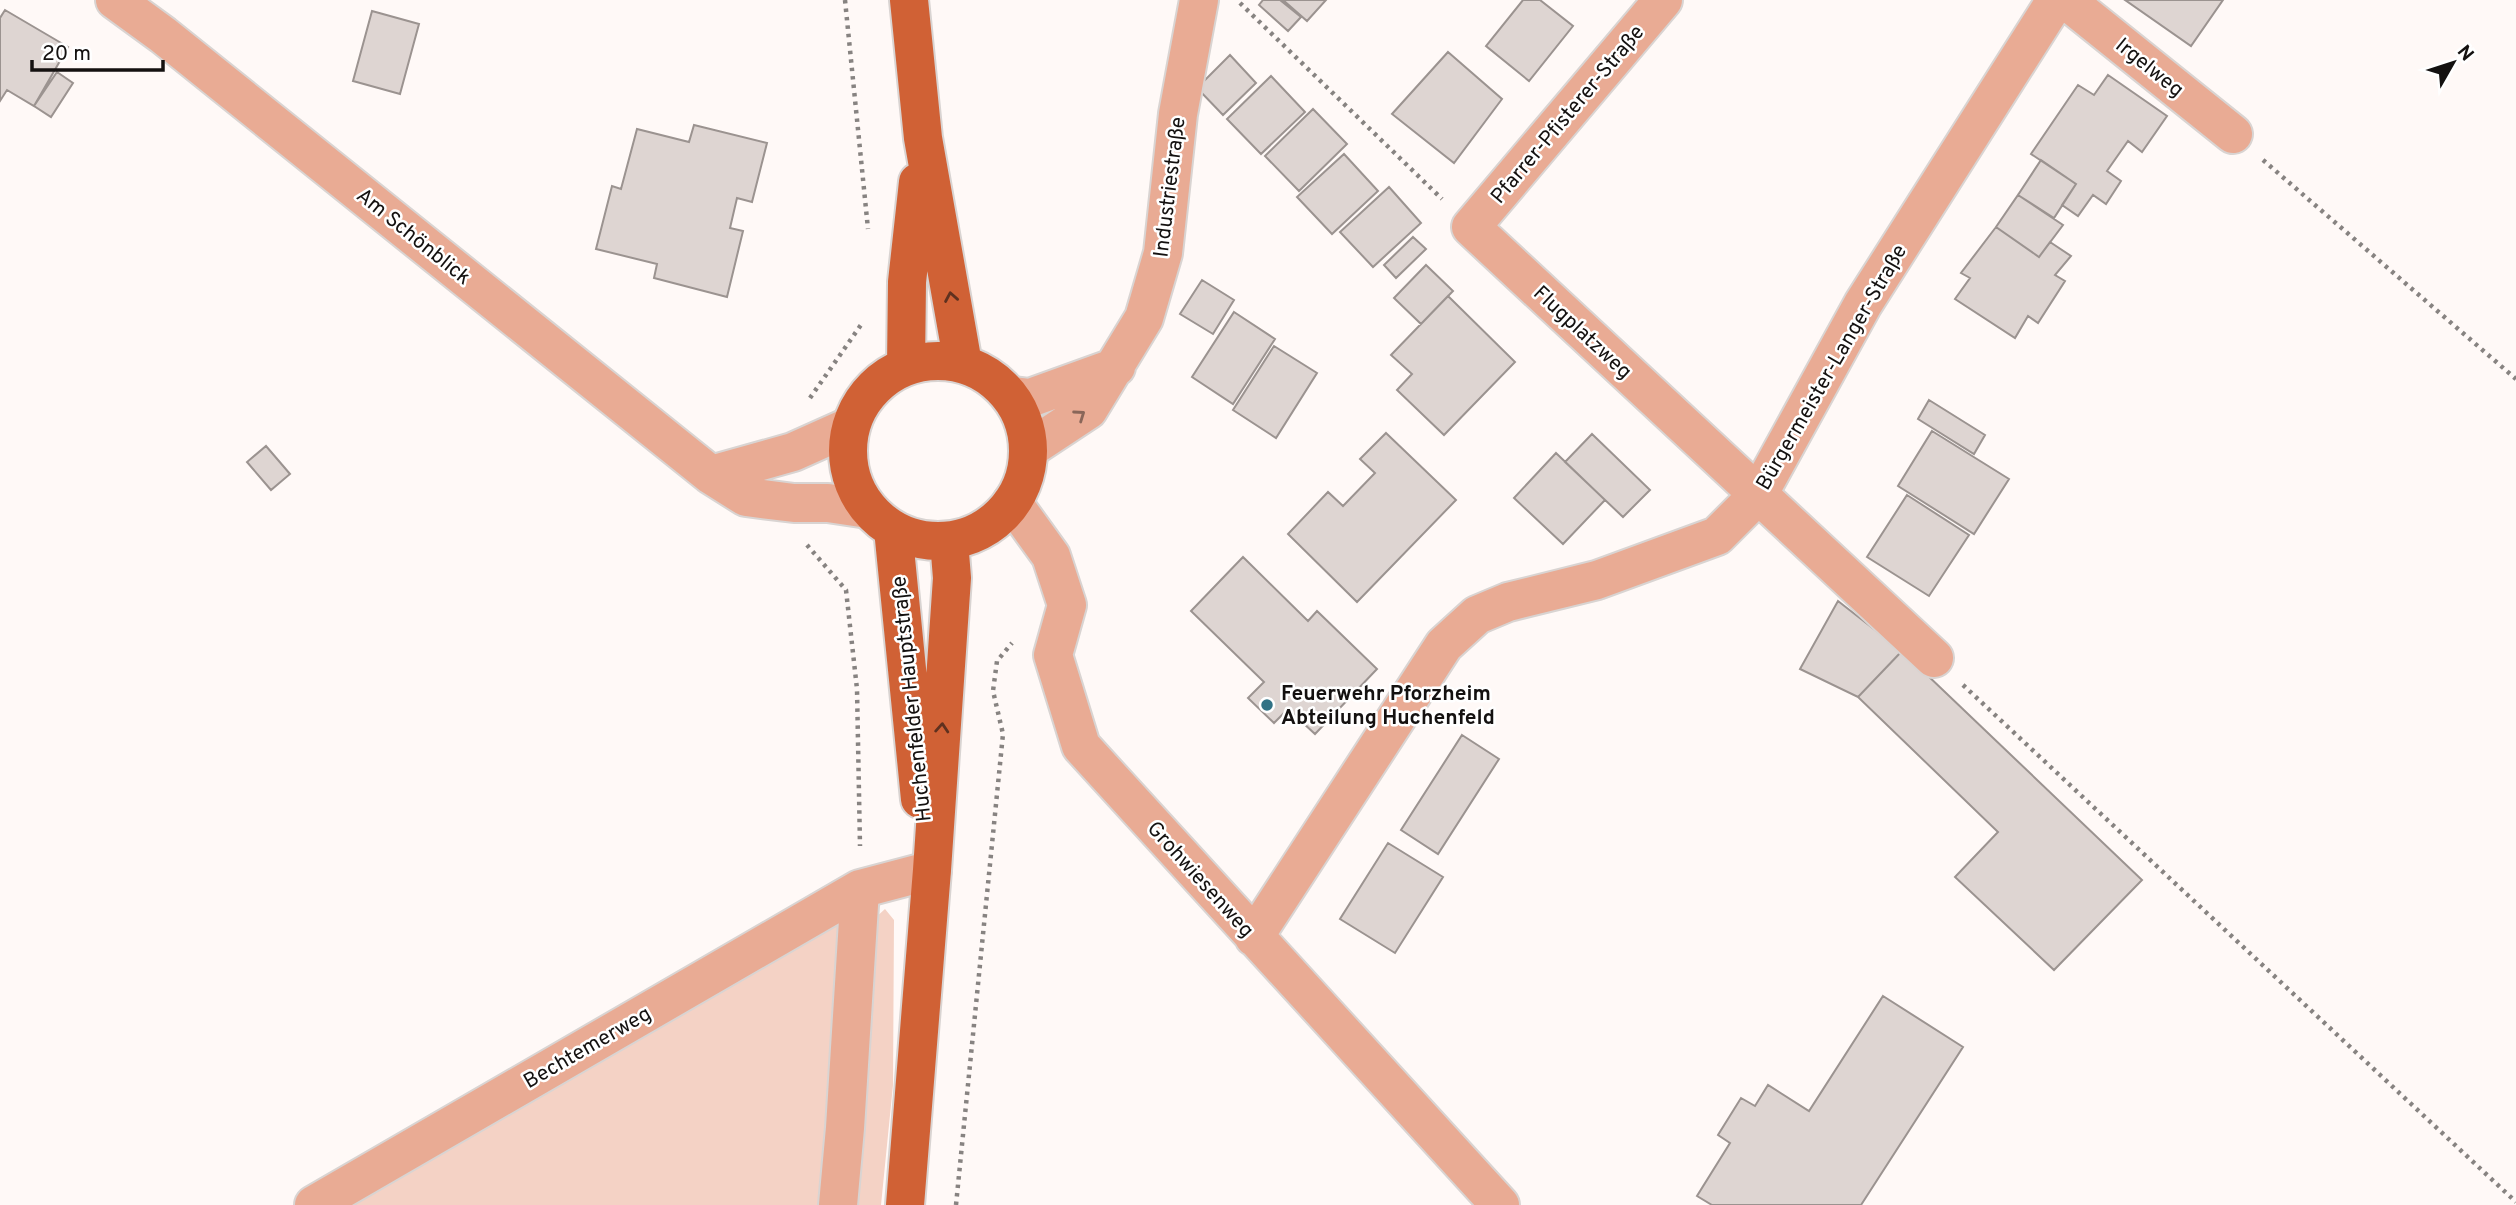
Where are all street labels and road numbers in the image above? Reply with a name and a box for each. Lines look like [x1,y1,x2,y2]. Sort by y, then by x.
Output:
street label: Pfarrer-Pfisterer-Straße [1485,20,1651,210]
street label: Irgelweg [2109,32,2189,104]
street label: Industriestraße [1148,115,1193,259]
street label: Am Schönblick [350,183,476,292]
street label: Bürgermeister-Langer-Straße [1751,240,1914,496]
street label: Flugplatzweg [1527,280,1637,386]
street label: Huchenfelder Hauptstraße [886,575,939,823]
street label: Grohwiesenweg [1140,816,1259,944]
street label: Bechtemerweg [519,1001,656,1096]

